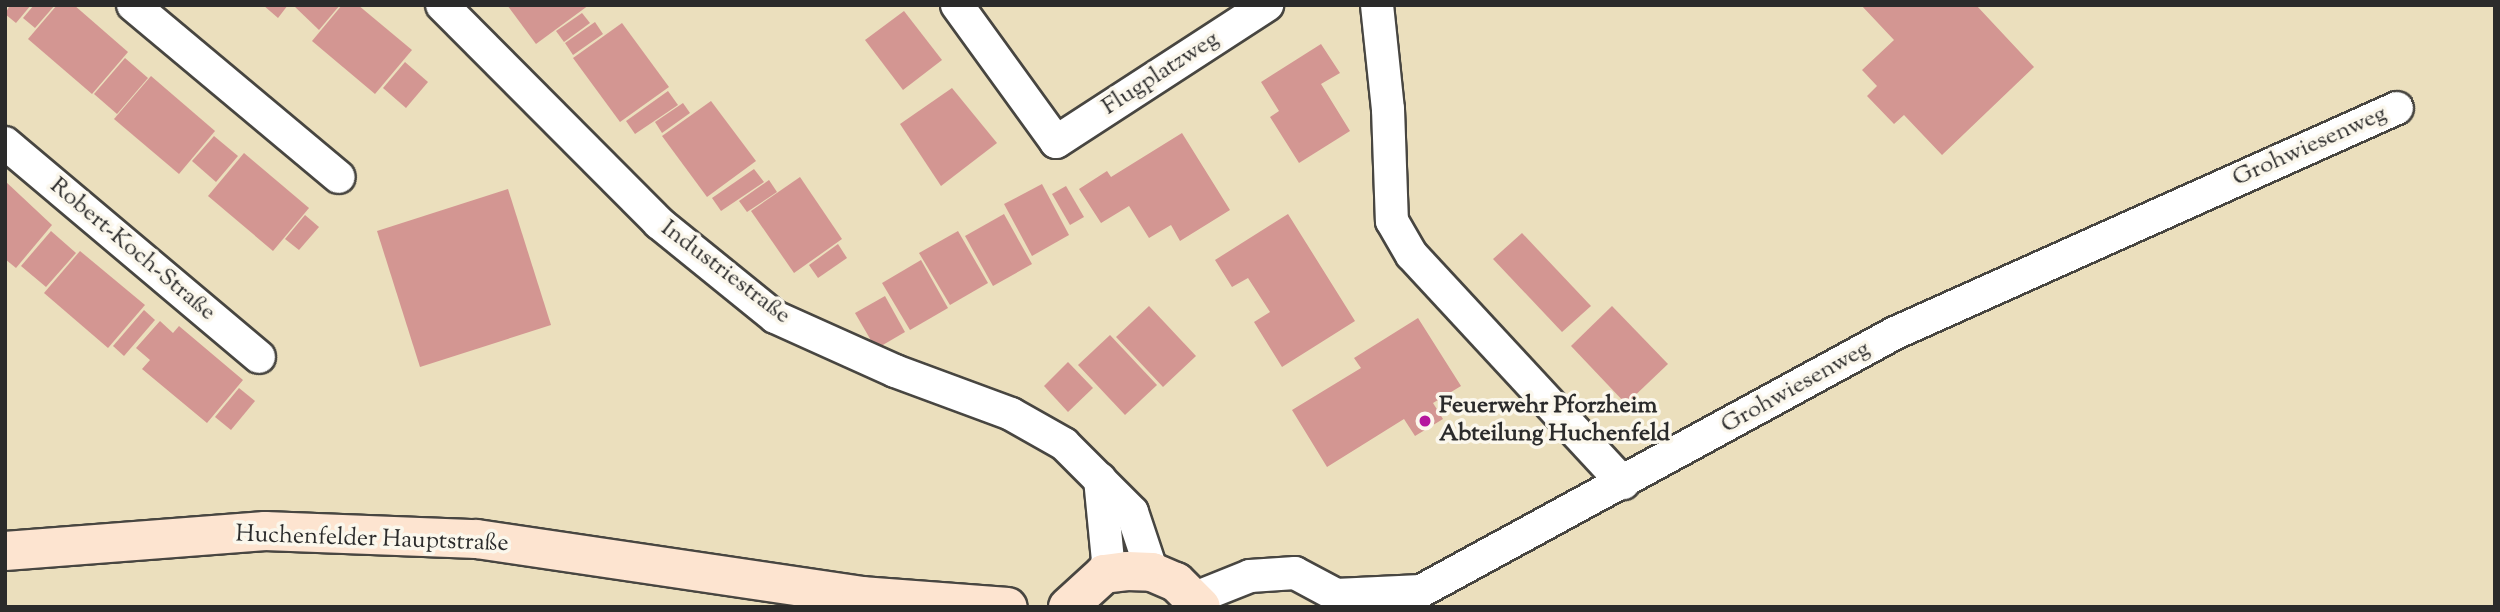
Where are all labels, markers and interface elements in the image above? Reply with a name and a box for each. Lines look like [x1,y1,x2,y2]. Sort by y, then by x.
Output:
street label: Flugplatzweg [1097,26,1225,122]
street label: Grohwiesenweg [2229,100,2391,194]
street label: Robert-Koch-Straße [43,172,221,328]
street label: Industriestraße [654,215,796,331]
street label: Grohwiesenweg [1717,335,1875,441]
place label: Feuerwehr Pforzheim Abteilung Huchenfeld [1439,393,1670,449]
marker: Feuerwehr Pforzheim Abteilung Huchenfeld [1417,413,1433,429]
street label: Huchenfelder Hauptstraße [235,521,509,559]

